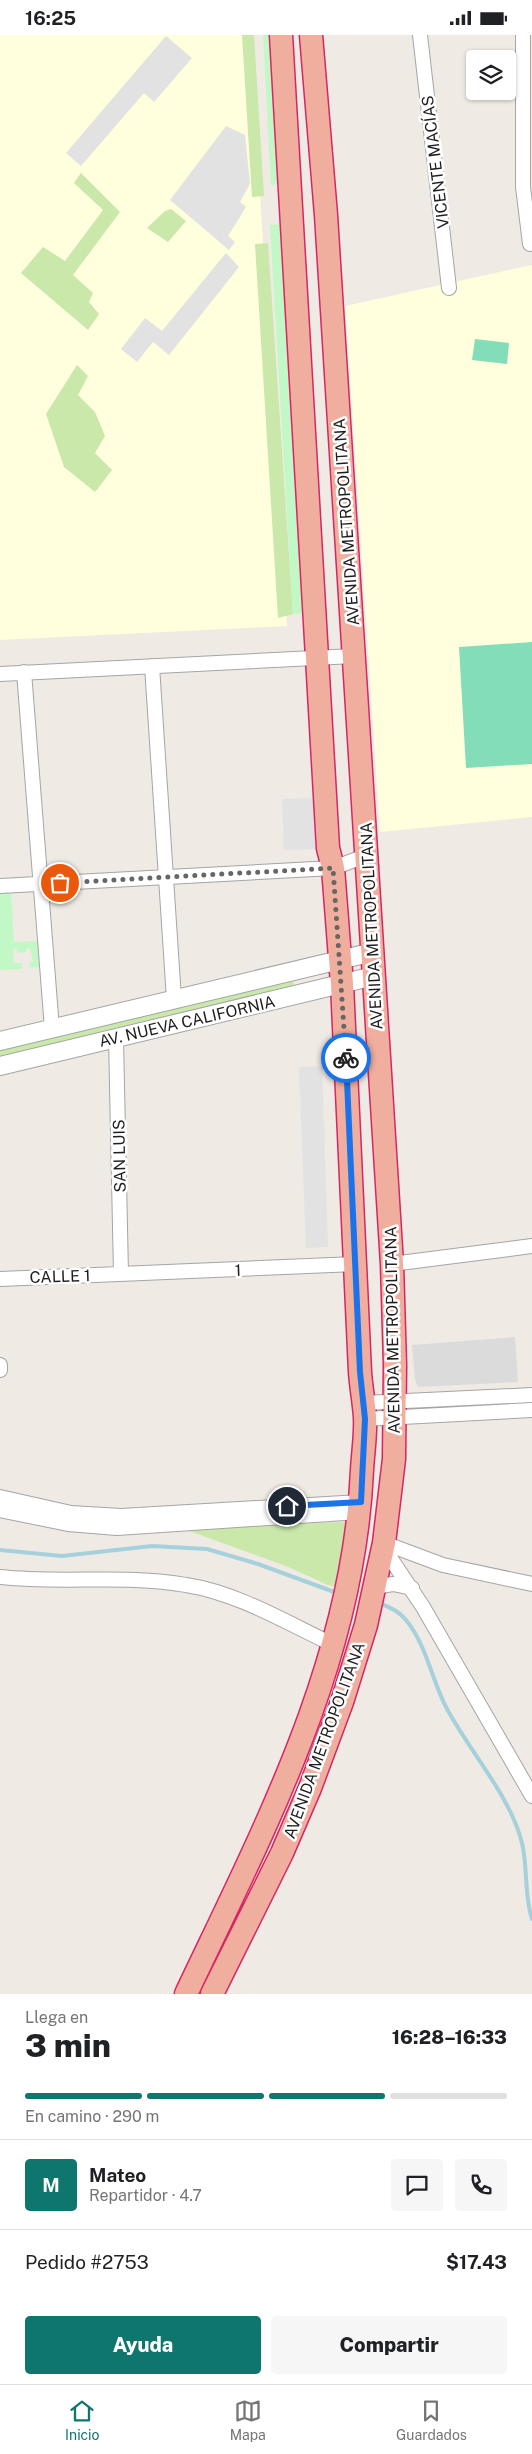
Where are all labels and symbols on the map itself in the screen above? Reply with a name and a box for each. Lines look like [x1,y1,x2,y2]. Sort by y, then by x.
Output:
street label: VICENTE MACÍAS [417,94,453,230]
street label: AVENIDA METROPOLITANA [330,418,363,626]
street label: AVENIDA METROPOLITANA [357,822,386,1030]
pin [39,862,81,904]
street label: AV. NUEVA CALIFORNIA [97,992,277,1051]
courier [321,1033,371,1083]
street label: SAN LUIS [109,1119,130,1193]
street label: AVENIDA METROPOLITANA [381,1226,404,1434]
street label: 1 [234,1261,242,1280]
street label: CALLE 1 [29,1266,91,1287]
pin [266,1485,308,1527]
street label: AVENIDA METROPOLITANA [280,1639,369,1841]

